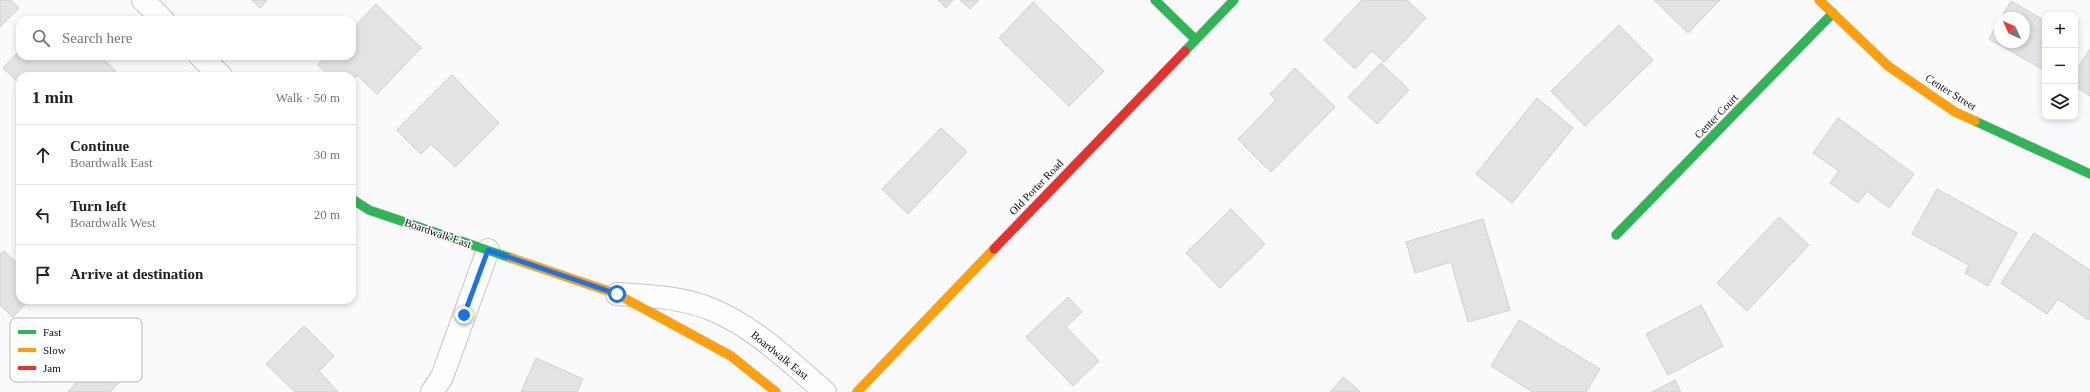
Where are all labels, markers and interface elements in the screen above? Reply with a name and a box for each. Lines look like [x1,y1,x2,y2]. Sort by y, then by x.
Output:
north arrow [1994,12,2030,48]
map controls [2042,12,2078,120]
button: + [2042,12,2078,48]
search box [16,16,356,60]
icon: search [30,27,52,49]
text: Search here [62,30,132,46]
button: − [2042,48,2078,84]
street label: Center Street [1923,72,1979,112]
button: layers [2042,84,2078,120]
text: 1 min [32,88,73,107]
text: Walk · 50 m [276,90,340,105]
street label: Center Court [1692,91,1740,141]
text: Continue [70,138,129,154]
icon: ahead [32,144,54,166]
text: 30 m [314,147,340,162]
text: Boardwalk East [70,155,153,170]
street label: Old Porter Road [1007,157,1066,217]
text: Turn left [70,198,127,214]
icon: left [32,204,54,226]
text: 20 m [314,207,340,222]
text: Boardwalk West [70,215,156,230]
street label: Boardwalk East [403,216,473,250]
icon: arrive [32,264,54,286]
text: Arrive at destination [70,266,203,282]
route start [608,285,626,303]
route end [455,306,473,324]
legend [10,318,142,382]
text: Fast [43,326,61,338]
street label: Boardwalk East [749,328,811,382]
text: Slow [43,344,66,356]
text: Jam [43,362,61,374]

